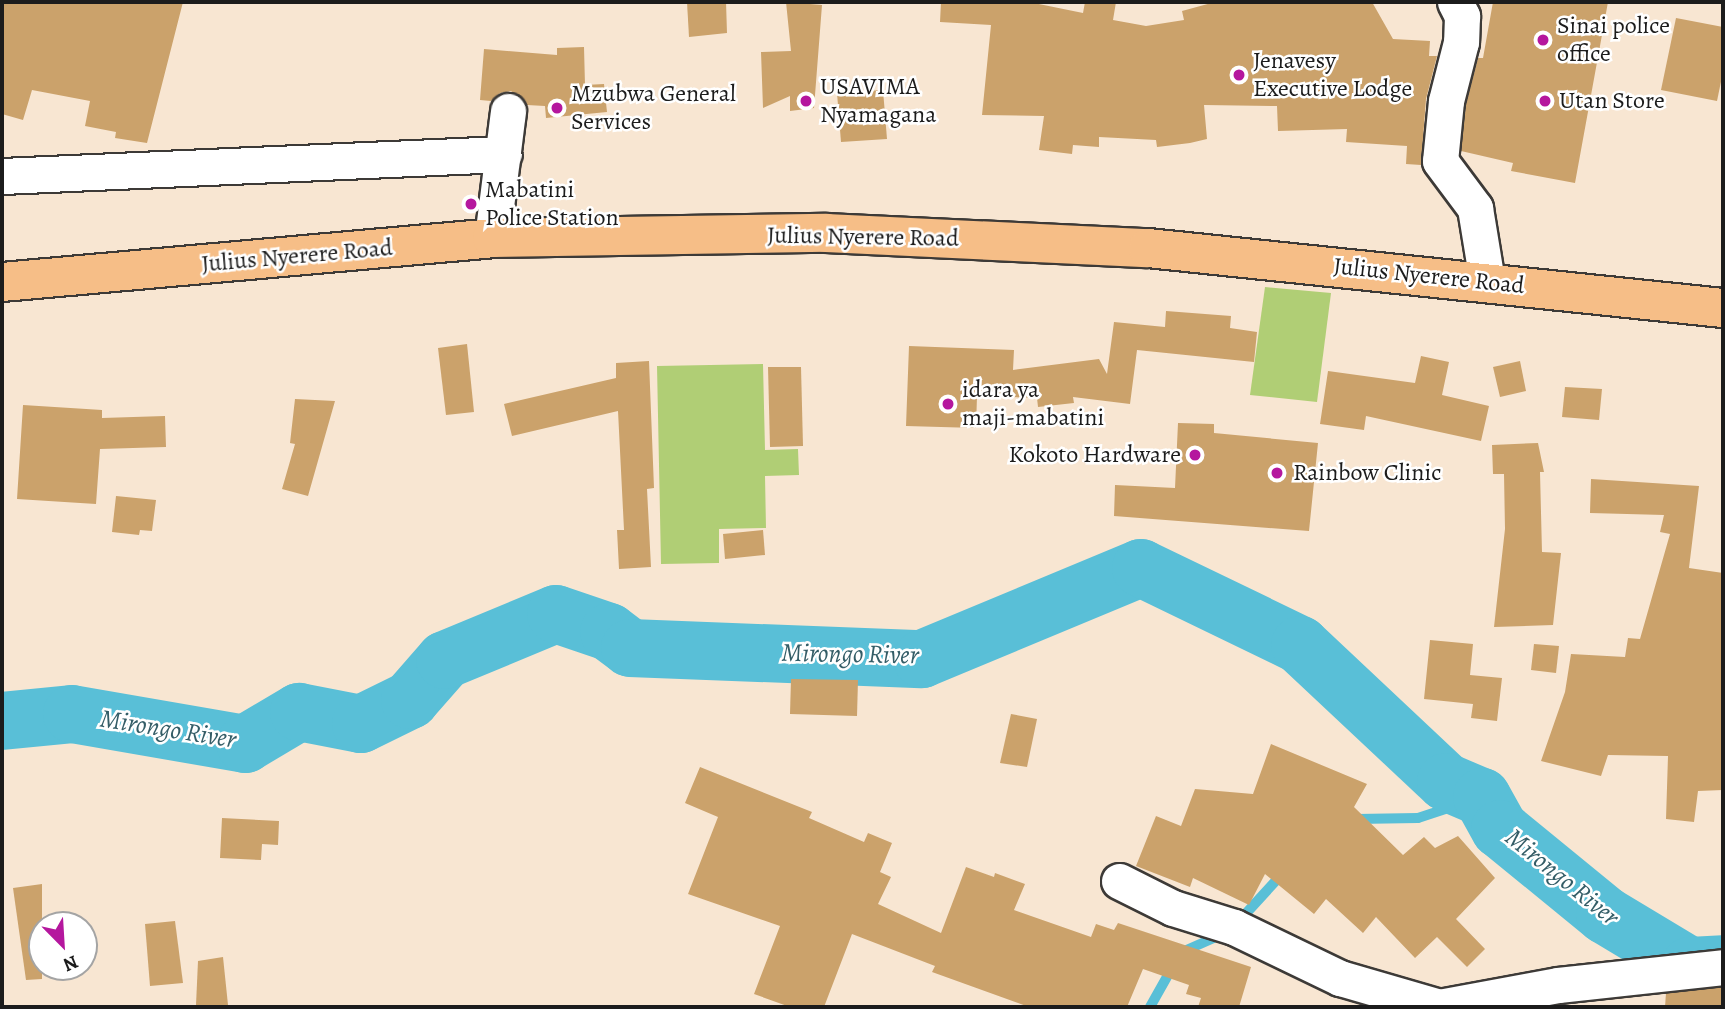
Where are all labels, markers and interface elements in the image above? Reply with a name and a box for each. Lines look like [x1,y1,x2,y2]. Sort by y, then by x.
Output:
place label: Sinai police office [1557,12,1670,68]
marker: Sinai police office [1535,32,1551,48]
place label: Jenavesy Executive Lodge [1253,47,1412,103]
marker: Jenavesy Executive Lodge [1231,67,1247,83]
place label: USAVIMA Nyamagana [820,73,936,129]
place label: Mzubwa General Services [571,80,736,136]
place label: Utan Store [1559,87,1665,115]
marker: USAVIMA Nyamagana [798,93,814,109]
marker: Utan Store [1537,93,1553,109]
marker: Mzubwa General Services [549,100,565,116]
place label: Mabatini Police Station [485,176,619,232]
marker: Mabatini Police Station [463,196,479,212]
street label: Julius Nyerere Road [767,221,959,253]
street label: Julius Nyerere Road [200,233,394,279]
street label: Julius Nyerere Road [1332,252,1526,300]
place label: idara ya maji-mabatini [962,376,1104,432]
marker: idara ya maji-mabatini [940,396,956,412]
place label: Kokoto Hardware [1009,441,1181,469]
marker: Kokoto Hardware [1187,447,1203,463]
place label: Rainbow Clinic [1293,459,1441,487]
marker: Rainbow Clinic [1267,463,1287,483]
water label: Mirongo River [781,637,919,671]
water label: Mirongo River [98,703,238,755]
water label: Mirongo River [1499,822,1625,932]
north arrow [28,911,98,981]
text: N [59,949,82,978]

